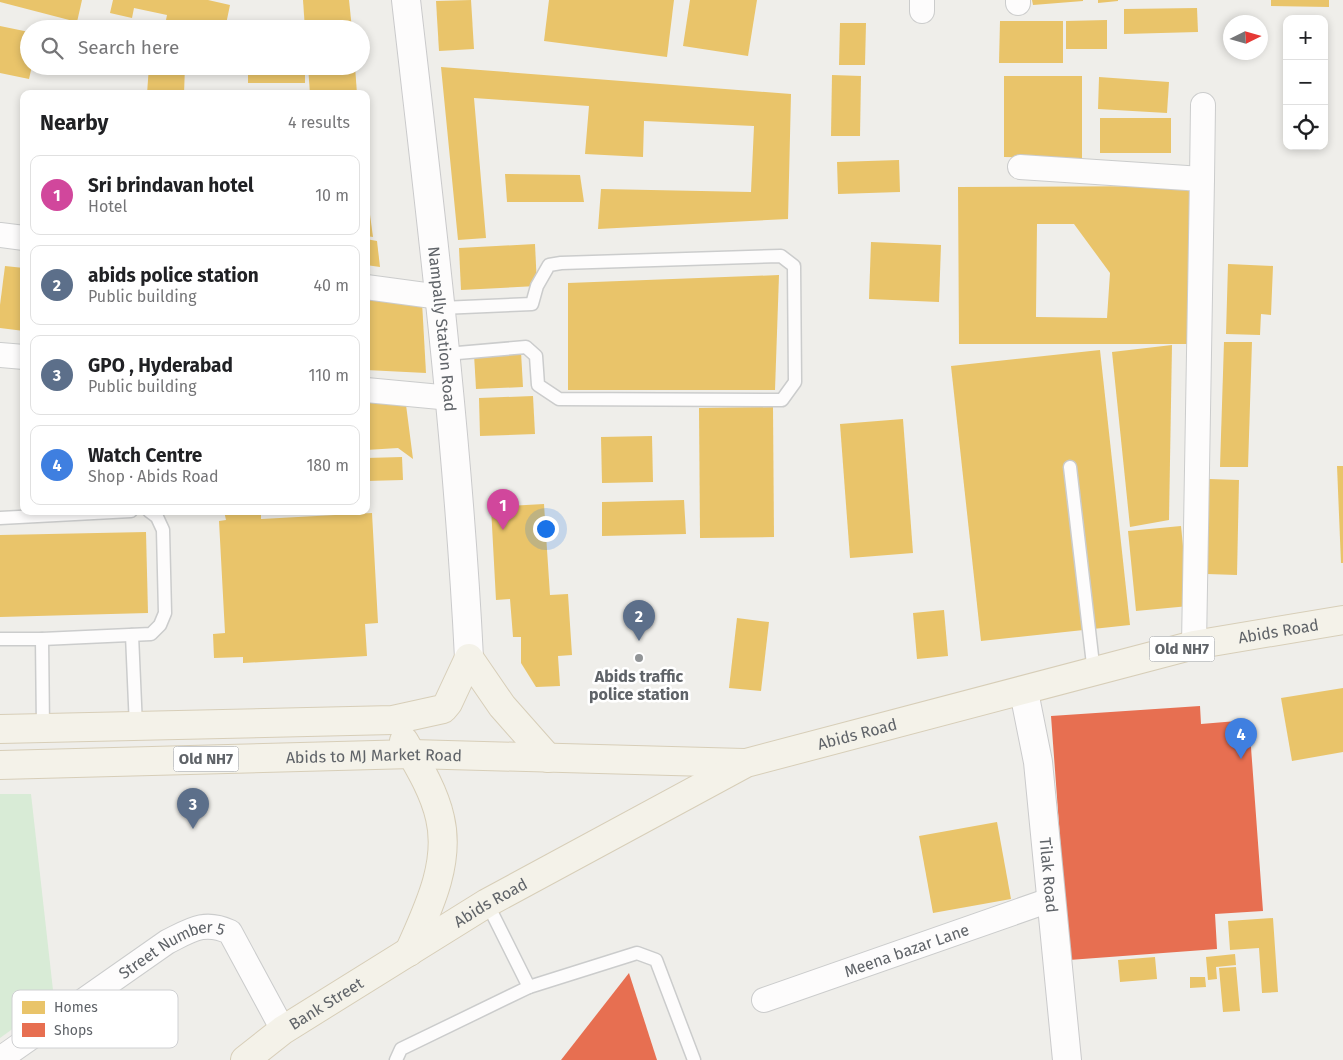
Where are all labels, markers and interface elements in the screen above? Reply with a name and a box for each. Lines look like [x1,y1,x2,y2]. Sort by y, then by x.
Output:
north arrow [1223,15,1268,60]
map controls [1283,15,1328,150]
button: + [1283,15,1328,60]
search box [20,20,370,75]
icon: search [38,34,66,62]
text: Search here [78,36,179,59]
button: − [1283,60,1328,105]
button: locate [1283,105,1328,150]
text: Nearby [40,110,108,136]
text: 4 results [288,113,350,132]
text: Sri brindavan hotel [88,174,254,197]
text: 1 [53,186,61,205]
text: 10 m [315,186,349,205]
text: Hotel [88,197,127,216]
street label: Nampally Station Road [425,245,460,412]
text: abids police station [88,264,259,287]
text: 2 [53,276,61,295]
text: 40 m [314,276,349,295]
text: Public building [88,287,196,306]
text: GPO , Hyderabad [88,354,233,377]
text: 3 [53,366,61,385]
text: 110 m [308,366,349,385]
text: Public building [88,377,196,396]
text: Watch Centre [88,444,202,467]
text: 4 [52,456,62,475]
text: 180 m [306,456,349,475]
text: Shop · Abids Road [88,467,219,486]
pin: 1 [487,489,519,530]
your location [533,516,559,542]
pin: 2 [623,600,655,641]
street label: Abids Road [1237,615,1320,647]
road number: Old NH7 [1150,636,1214,662]
marker: Abids traffic police station [633,652,645,664]
place label: Abids traffic police station [589,667,689,704]
street label: Abids Road [815,714,899,753]
pin: 4 [1225,718,1257,759]
street label: Abids to MJ Market Road [285,744,462,767]
road number: Old NH7 [174,746,238,772]
pin: 3 [177,788,209,829]
street label: Tilak Road [1036,837,1062,914]
street label: Abids Road [450,874,530,931]
street label: Street Number 5 [115,917,227,983]
street label: Meena bazar Lane [842,920,971,981]
street label: Bank Street [285,973,367,1033]
legend [12,990,178,1048]
text: Homes [54,999,98,1016]
text: Shops [54,1022,93,1039]

